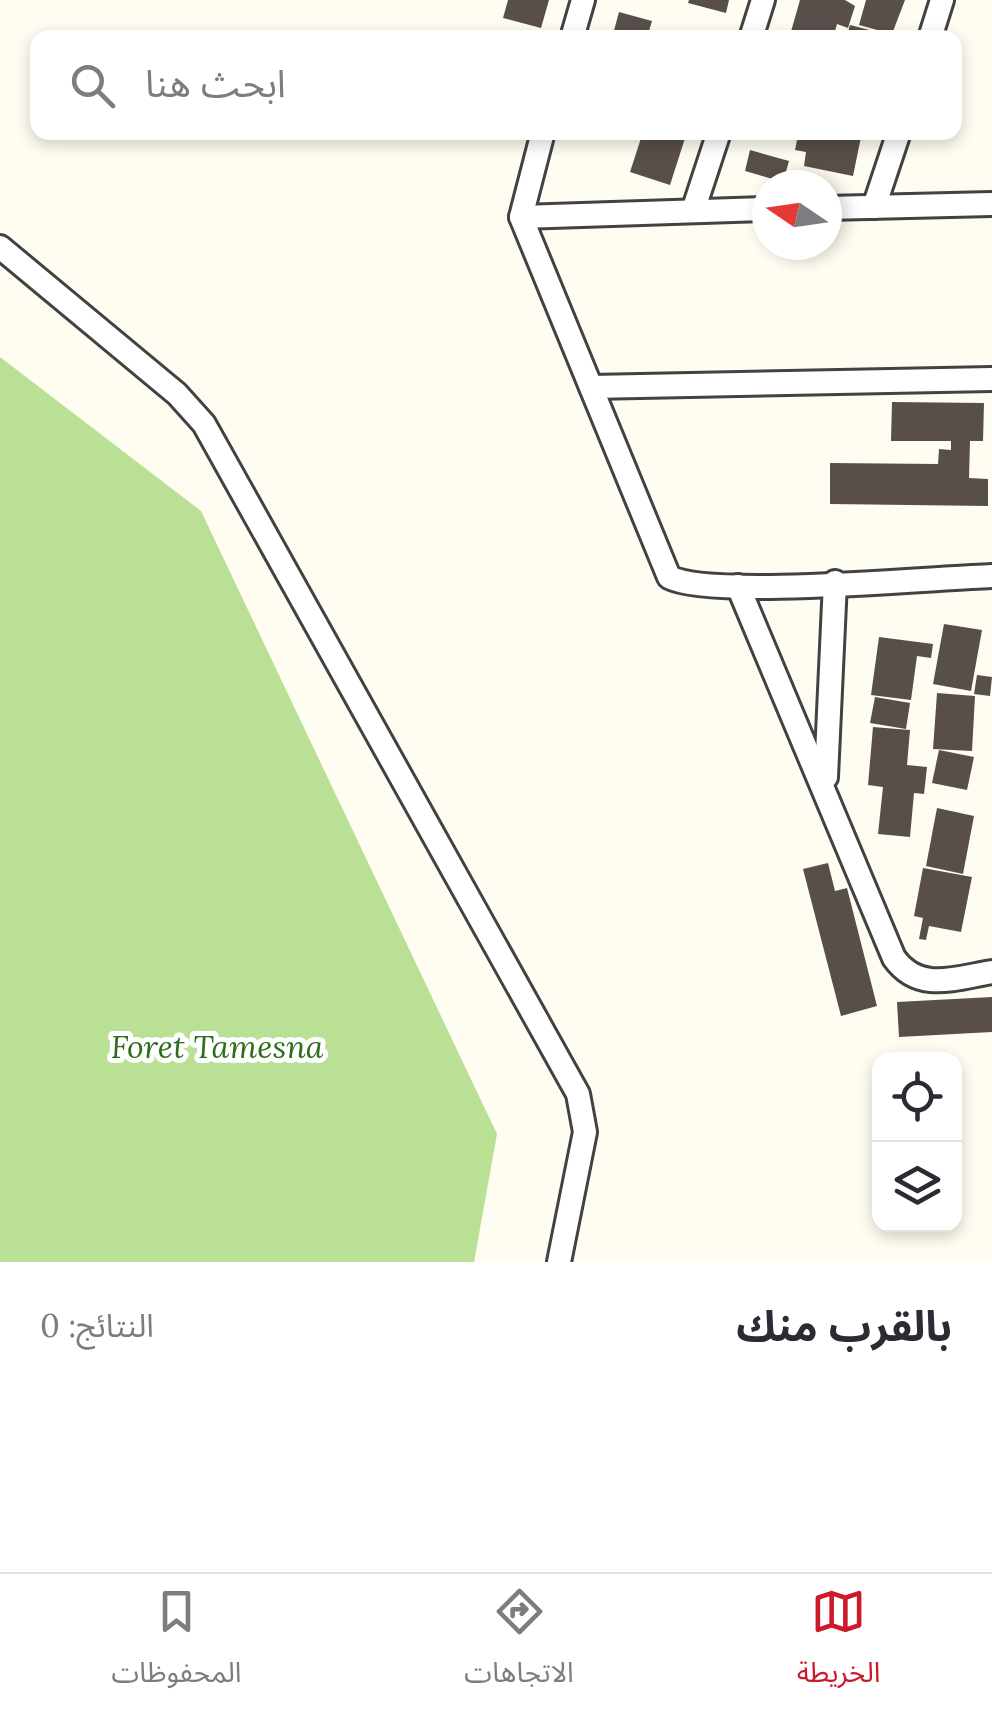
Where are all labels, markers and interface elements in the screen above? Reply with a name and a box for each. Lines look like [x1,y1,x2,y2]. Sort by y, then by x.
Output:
search box [30,30,962,140]
icon: search [65,58,120,113]
text: ابحث هنا [145,59,286,107]
north arrow [752,170,842,260]
park label: Foret Tamesna [111,1026,324,1067]
map controls [872,1052,962,1232]
button: locate [872,1052,962,1142]
button: layers [872,1142,962,1232]
text: بالقرب منك [736,1299,952,1353]
text: النتائج: 0 [40,1305,154,1346]
tab: المحفوظات [111,1584,241,1703]
tab: الاتجاهات [464,1584,574,1703]
tab: الخريطة [797,1584,881,1703]

